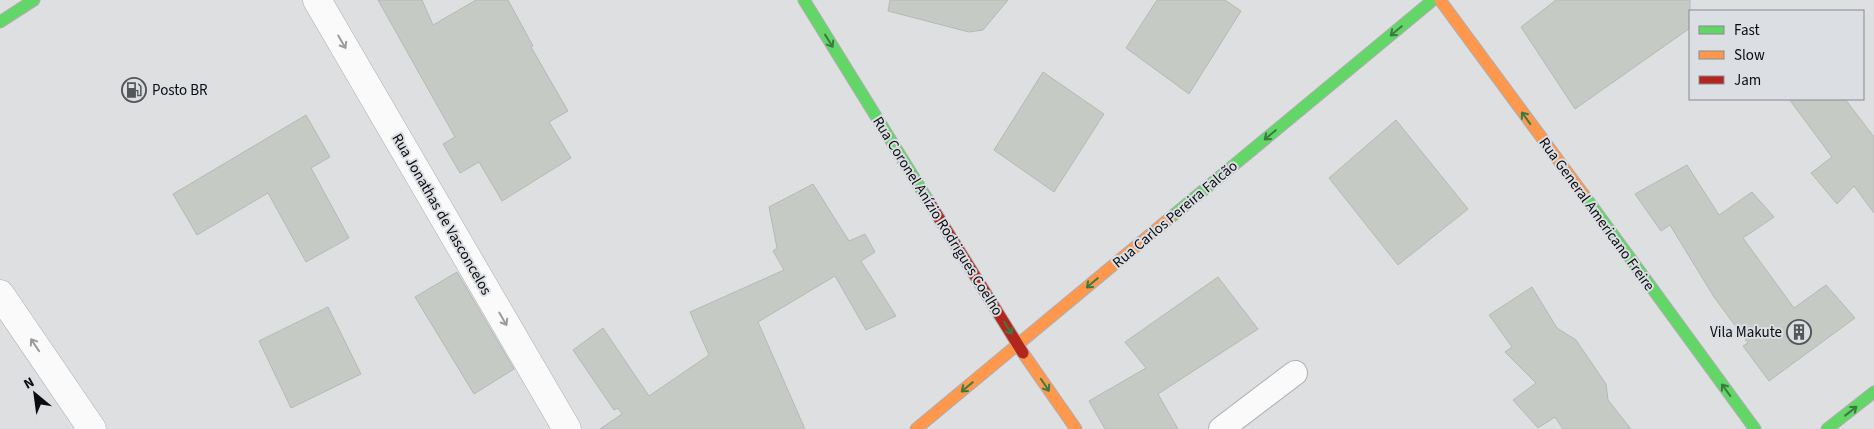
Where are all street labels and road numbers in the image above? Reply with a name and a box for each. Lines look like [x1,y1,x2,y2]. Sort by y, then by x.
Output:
street label: Rua Coronel Anízio Rodrigues Coelho [867,113,1008,320]
street label: Rua Jonathas de Vasconcelos [387,130,496,299]
street label: Rua General Americano Freire [1534,133,1659,295]
street label: Rua Carlos Pereira Falcão [1108,156,1242,273]

